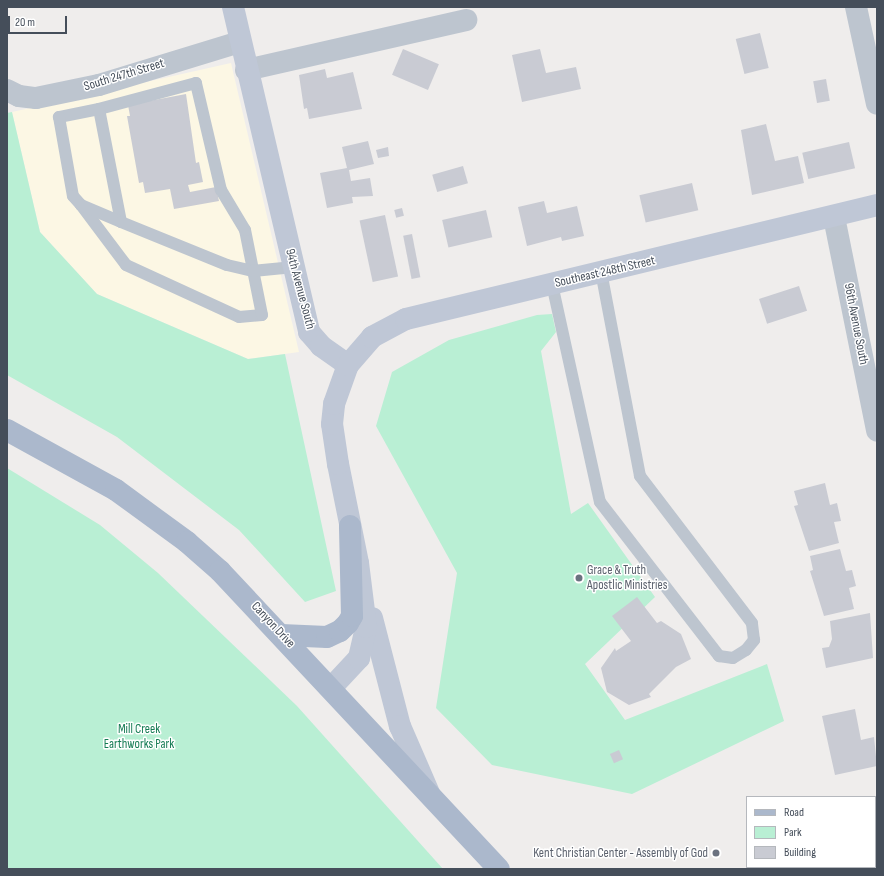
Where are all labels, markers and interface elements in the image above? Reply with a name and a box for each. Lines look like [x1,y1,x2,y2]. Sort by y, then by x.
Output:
scale bar [10,8,69,34]
text: 20 m [15,15,35,30]
street label: South 247th Street [82,55,166,95]
street label: 94th Avenue South [282,247,318,331]
street label: Southeast 248th Street [553,253,657,291]
street label: 96th Avenue South [840,282,872,366]
place label: Grace & Truth Apostlic Ministries [587,563,667,594]
marker: Grace & Truth Apostlic Ministries [574,573,584,583]
street label: Canyon Drive [248,599,298,651]
park label: Mill Creek Earthworks Park [104,722,174,753]
legend [746,796,876,868]
text: Road [784,805,804,820]
text: Park [784,825,802,840]
place label: Kent Christian Center - Assembly of God [533,845,708,861]
text: Building [784,845,816,860]
marker: Kent Christian Center - Assembly of God [711,848,721,858]

